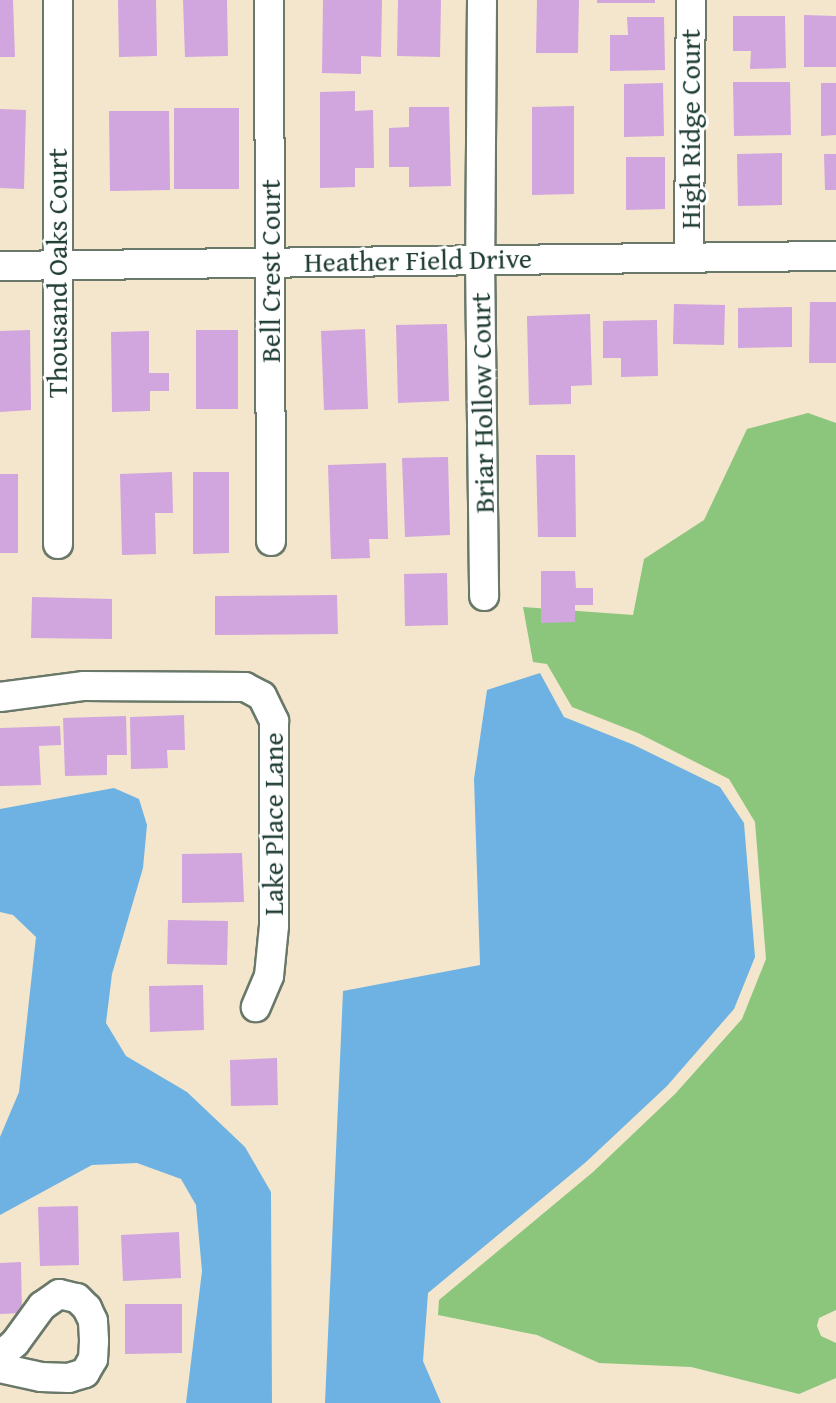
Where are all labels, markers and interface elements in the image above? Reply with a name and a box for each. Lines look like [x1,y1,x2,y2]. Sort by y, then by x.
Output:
street label: High Ridge Court [673,29,707,229]
street label: Thousand Oaks Court [40,148,74,398]
street label: Bell Crest Court [253,179,287,363]
street label: Heather Field Drive [304,241,532,279]
street label: Briar Hollow Court [463,292,501,514]
street label: Lake Place Lane [256,732,290,916]

